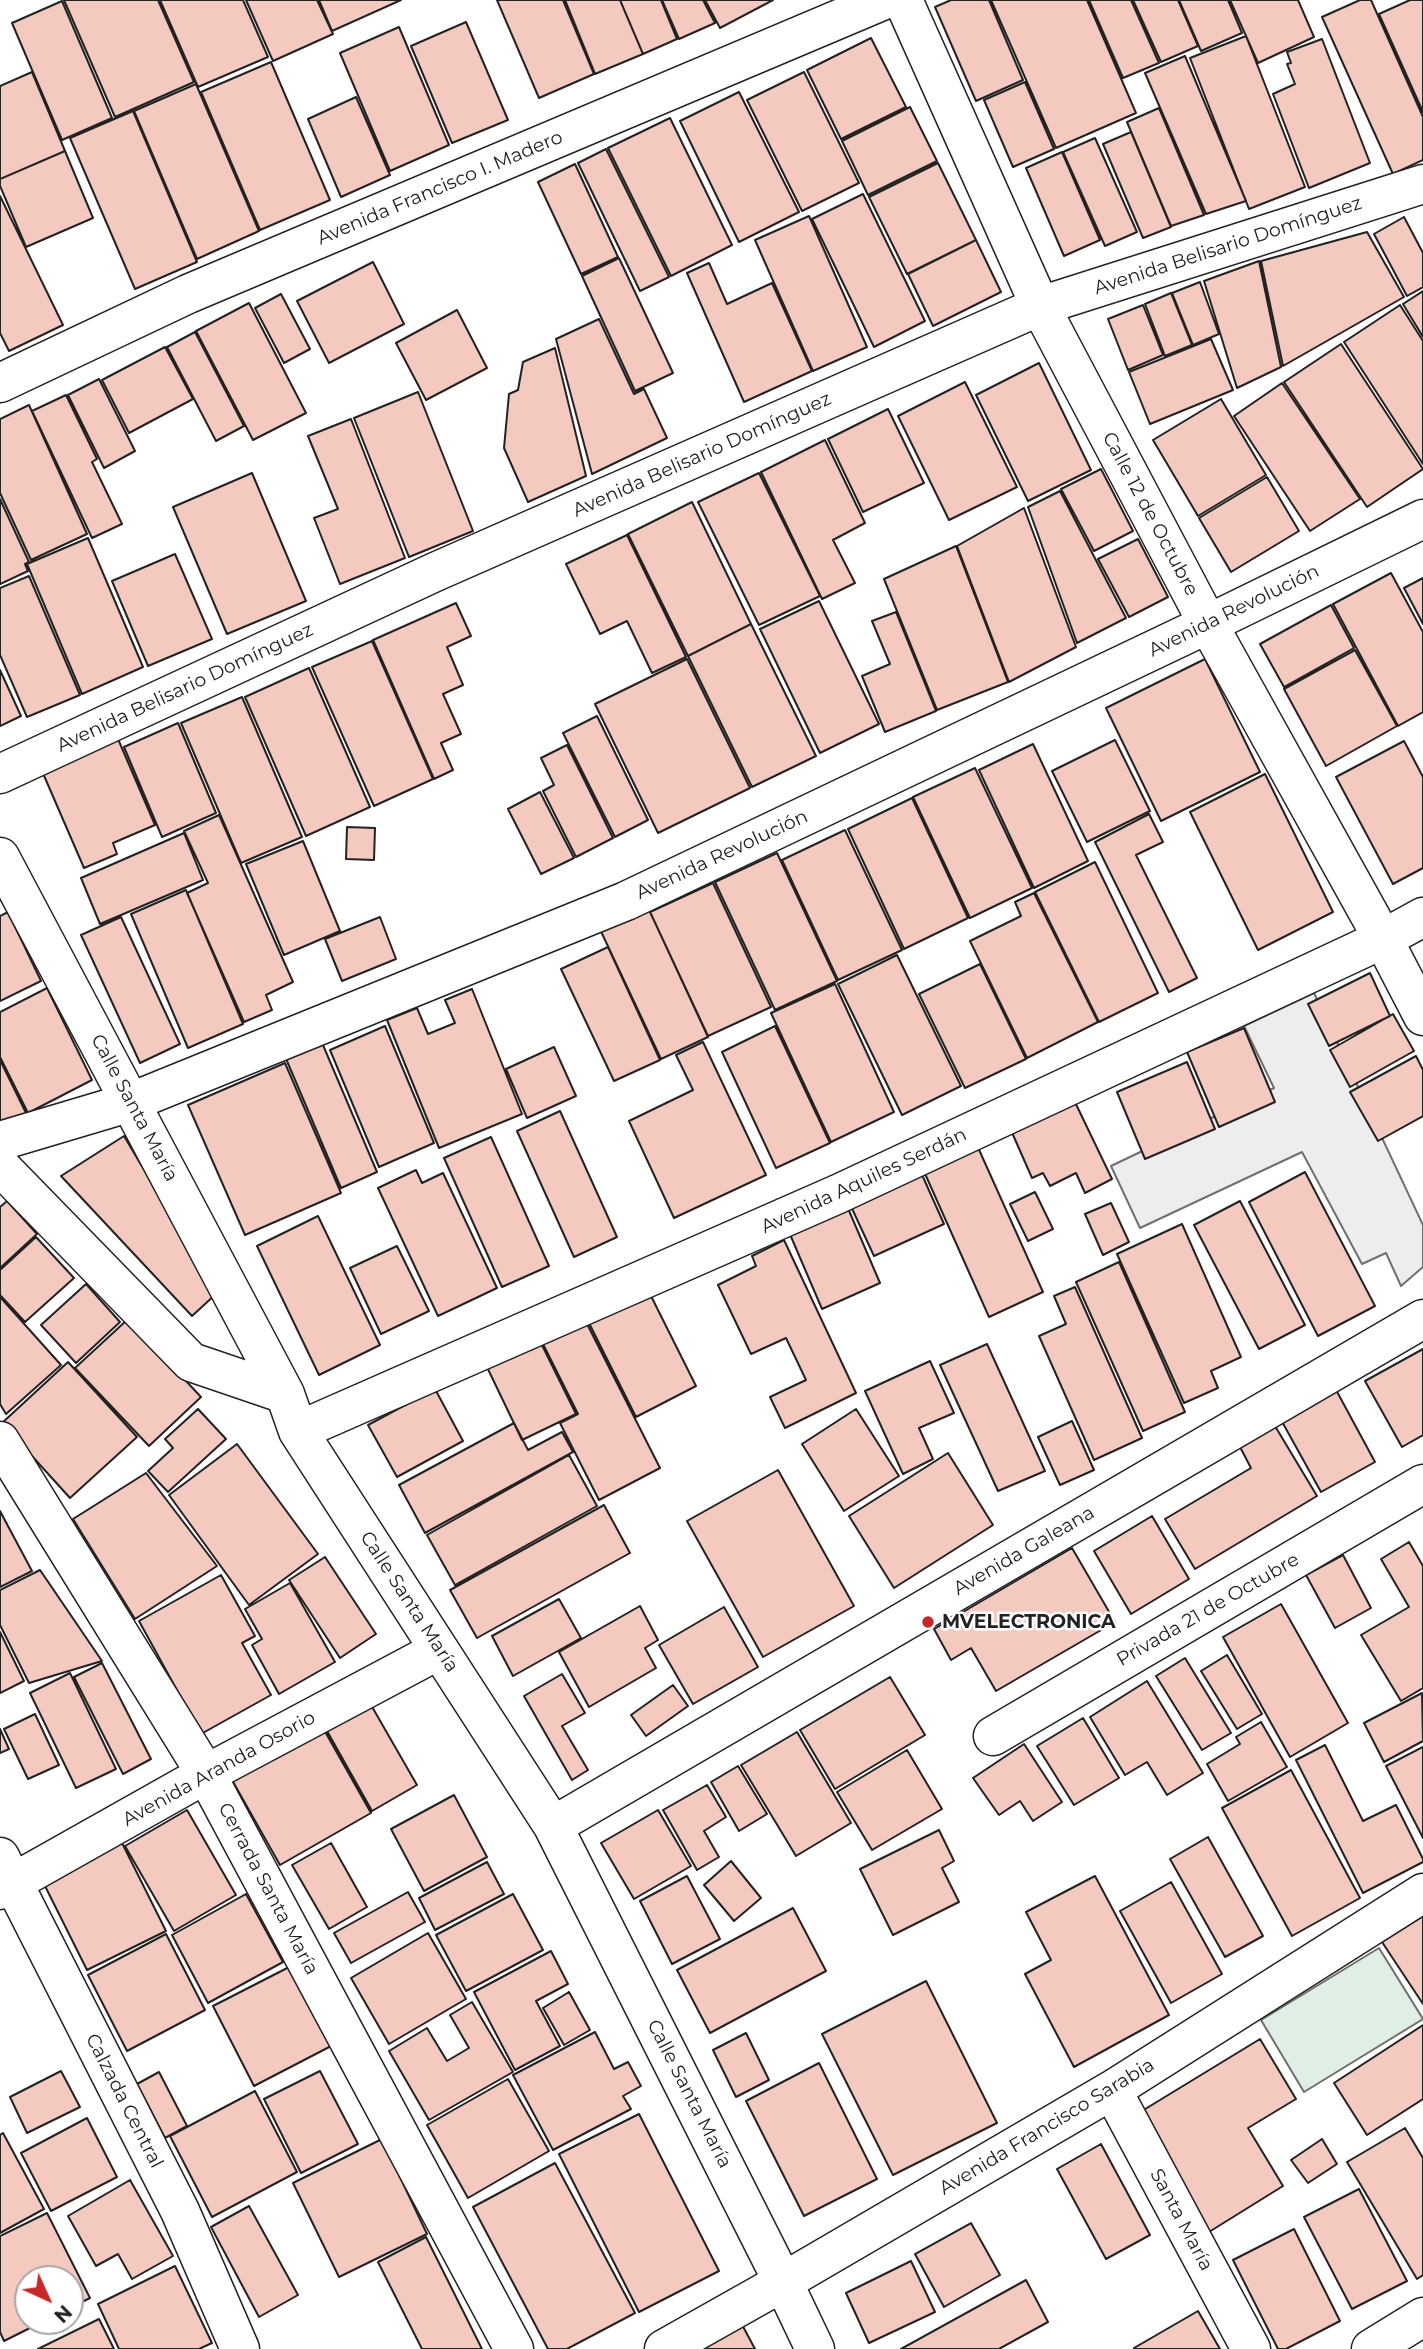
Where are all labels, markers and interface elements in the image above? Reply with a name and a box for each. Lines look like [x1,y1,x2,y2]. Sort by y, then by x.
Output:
street label: Avenida Francisco I. Madero [314,126,566,250]
street label: Avenida Belisario Domínguez [1091,192,1365,300]
street label: Avenida Belisario Domínguez [569,388,835,522]
street label: Calle 12 de Octubre [1097,428,1203,600]
street label: Avenida Revolución [1145,560,1323,662]
street label: Avenida Belisario Domínguez [53,618,317,758]
street label: Avenida Revolución [632,805,812,905]
street label: Calle Santa María [86,1030,182,1186]
street label: Avenida Aquiles Serdán [758,1123,970,1239]
street label: Avenida Galeana [949,1501,1099,1601]
street label: Calle Santa María [355,1527,463,1677]
street label: Privada 21 de Octubre [1113,1548,1303,1672]
place label: MVELECTRONICA [942,1611,1116,1633]
marker: MVELECTRONICA [920,1614,936,1630]
street label: Avenida Aranda Osorio [119,1706,319,1832]
street label: Cerrada Santa María [213,1799,323,1979]
street label: Calle Santa María [642,2016,736,2172]
street label: Calzada Central [80,2030,168,2172]
street label: Avenida Francisco Sarabia [935,2054,1159,2200]
street label: Santa María [1145,2165,1217,2275]
north arrow [14,2265,84,2335]
text: N [49,2300,76,2327]

